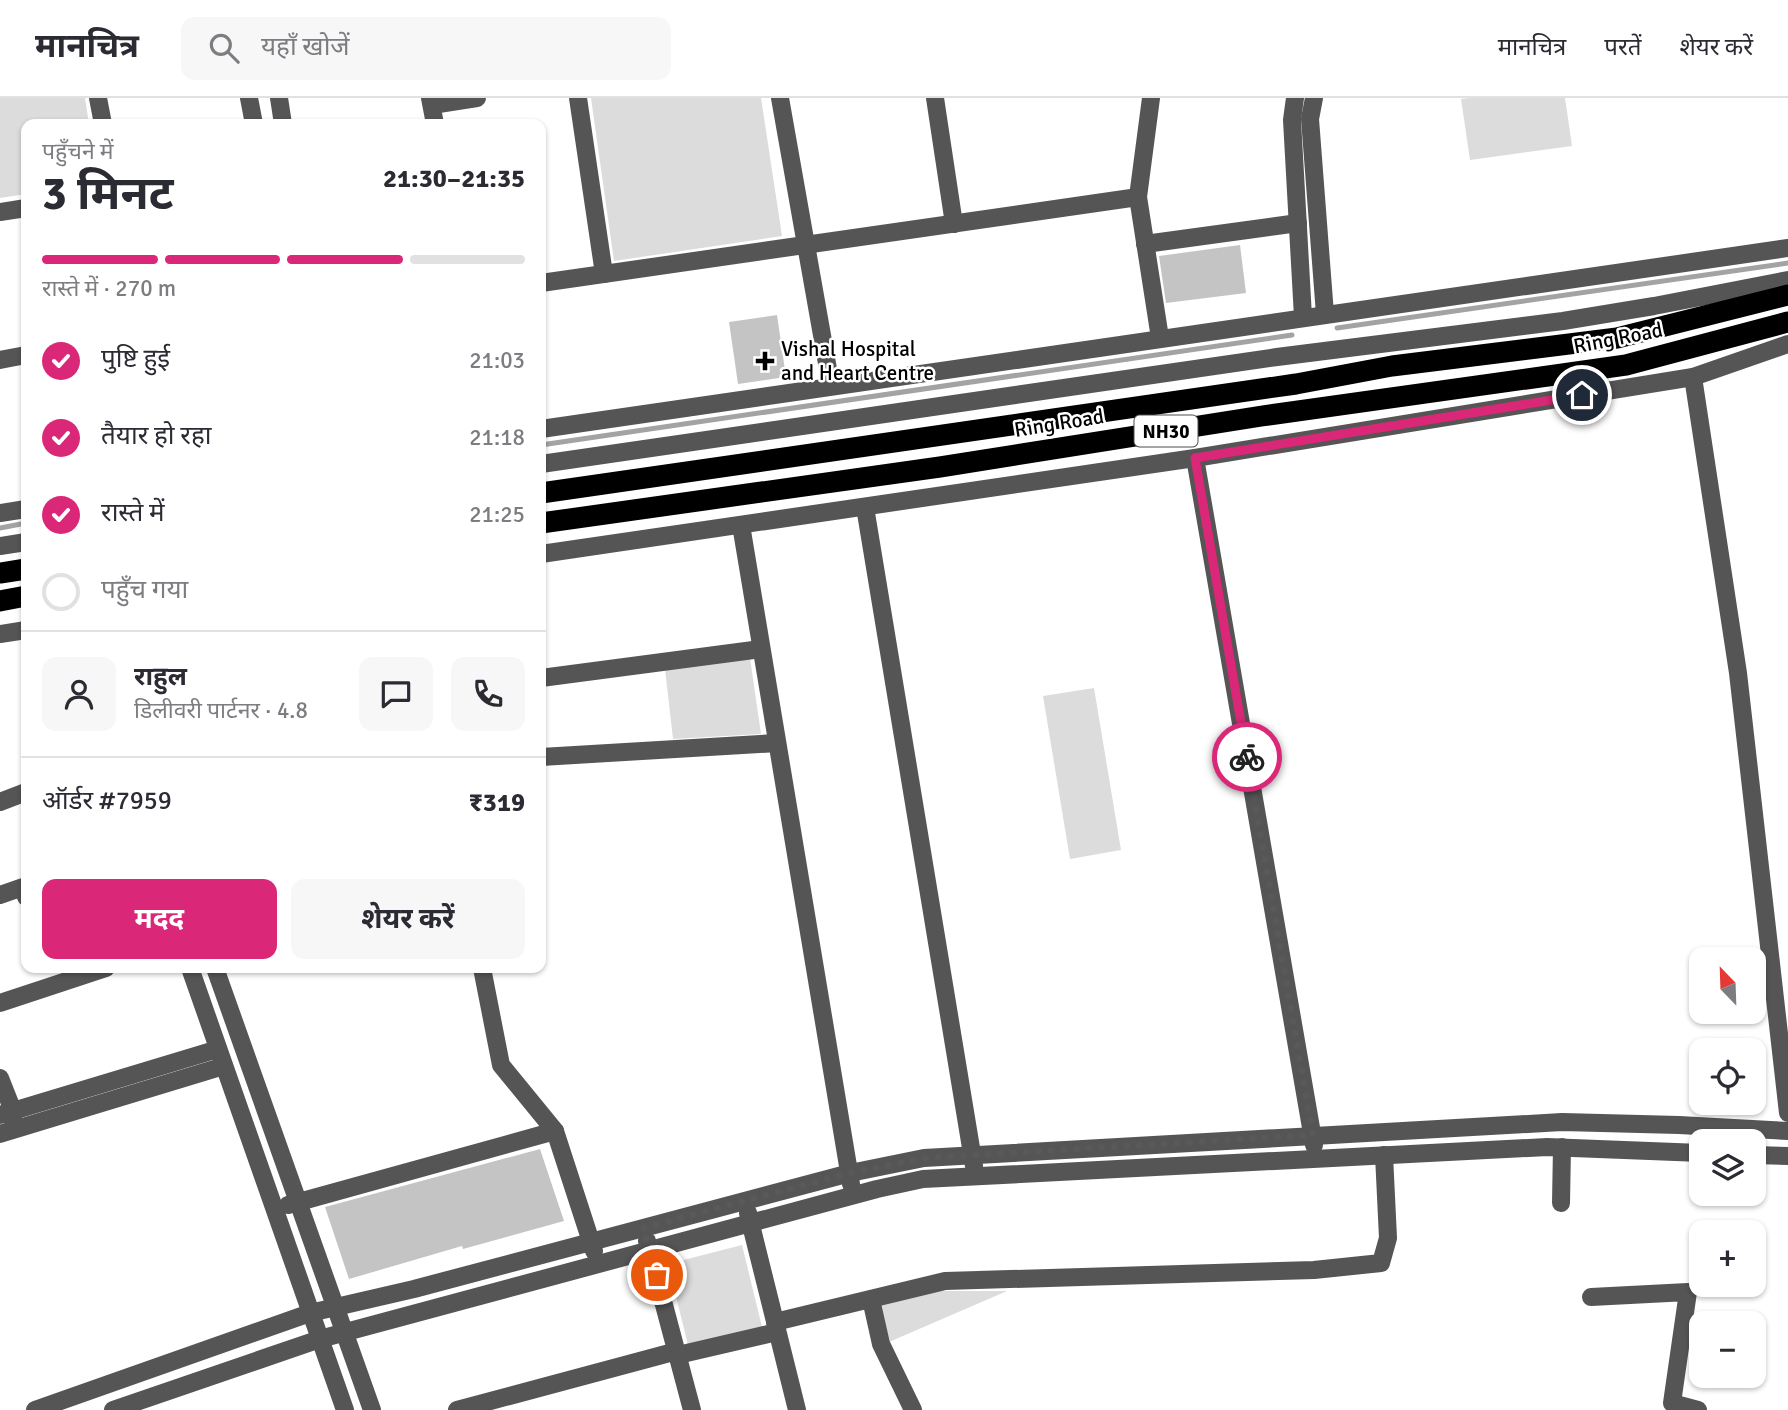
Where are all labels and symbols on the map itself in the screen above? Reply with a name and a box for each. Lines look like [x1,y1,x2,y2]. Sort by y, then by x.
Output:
street label: Ring Road [1571,317,1665,359]
place label: Vishal Hospital and Heart Centre [781,336,934,386]
marker: Vishal Hospital and Heart Centre [755,351,775,371]
pin [1552,365,1612,425]
street label: Ring Road [1012,403,1106,443]
road number: NH30 [1134,416,1198,446]
courier [1212,722,1282,792]
north arrow [1689,947,1766,1024]
pin [627,1245,687,1305]

